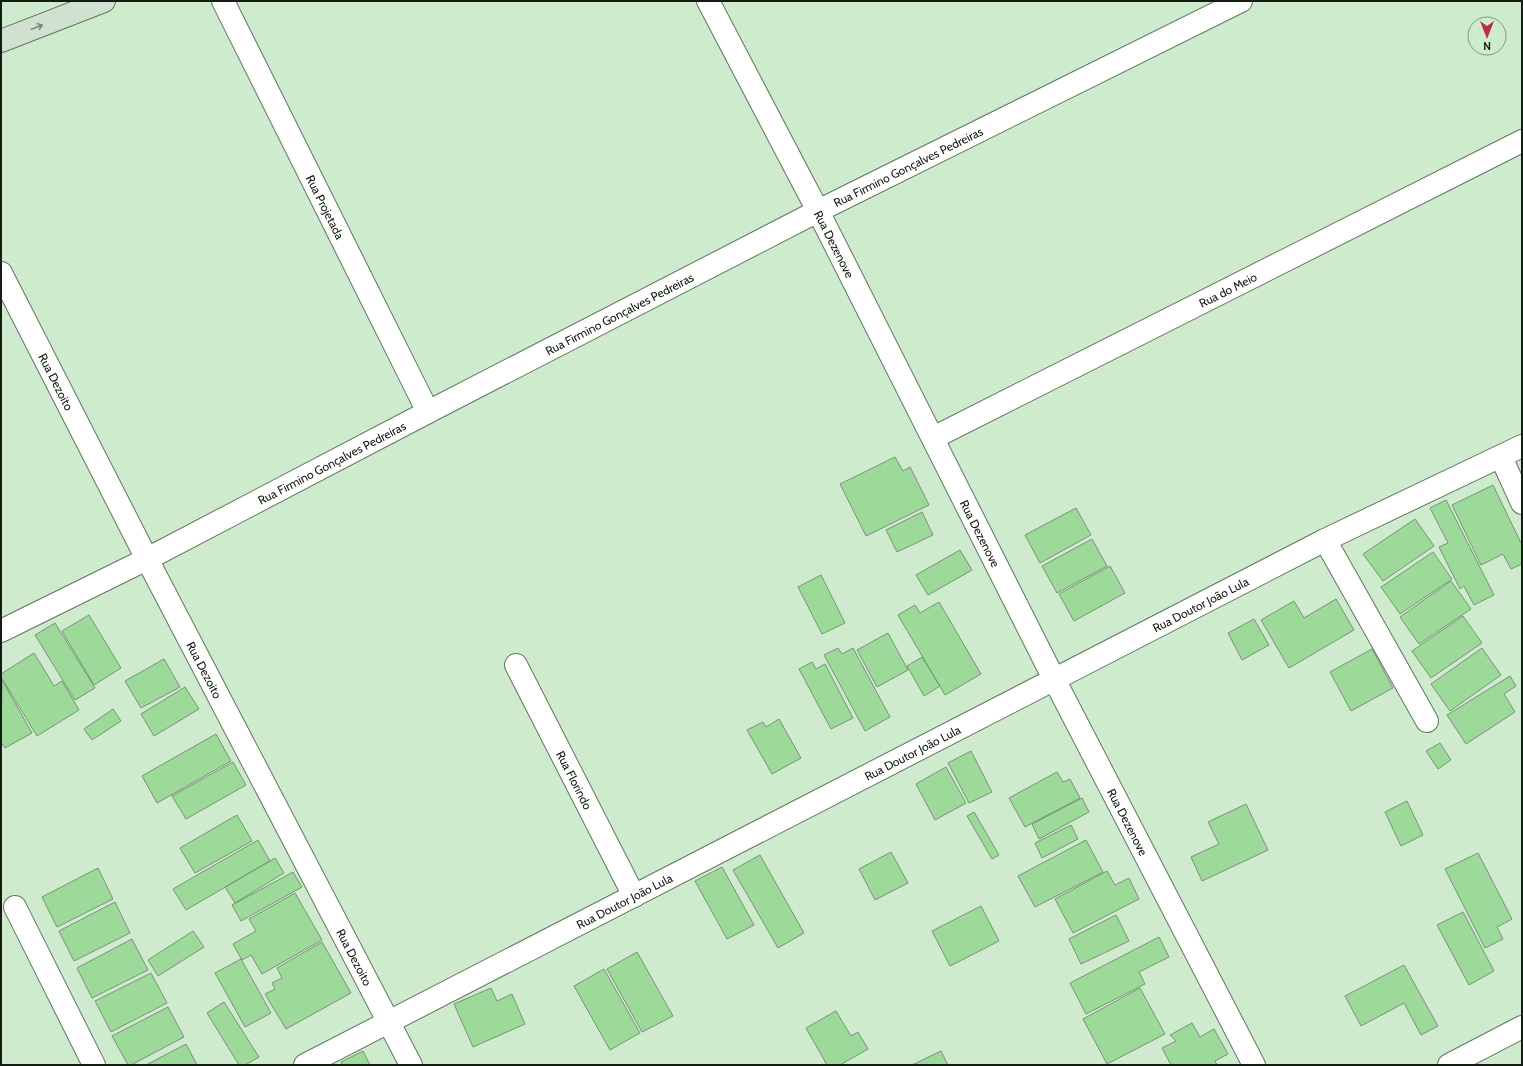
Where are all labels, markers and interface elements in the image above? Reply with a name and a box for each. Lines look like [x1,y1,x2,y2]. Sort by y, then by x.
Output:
north arrow [1467,16,1507,56]
one-way arrow [31,23,43,31]
text: N [1483,39,1491,53]
street label: Rua Firmino Gonçalves Pedreiras [831,123,985,210]
street label: Rua Projetada [303,172,348,242]
street label: Rua Dezenove [811,208,858,280]
street label: Rua do Meio [1196,268,1259,310]
street label: Rua Firmino Gonçalves Pedreiras [543,269,696,358]
street label: Rua Dezoito [36,351,77,413]
street label: Rua Firmino Gonçalves Pedreiras [255,418,408,507]
street label: Rua Dezenove [957,497,1004,569]
street label: Rua Doutor João Lula [1150,573,1251,635]
street label: Rua Dezoito [184,639,226,701]
street label: Rua Doutor João Lula [862,721,963,783]
street label: Rua Florindo [553,748,596,812]
street label: Rua Dezenove [1104,786,1152,858]
street label: Rua Doutor João Lula [574,870,675,932]
street label: Rua Dezoito [334,926,376,988]

